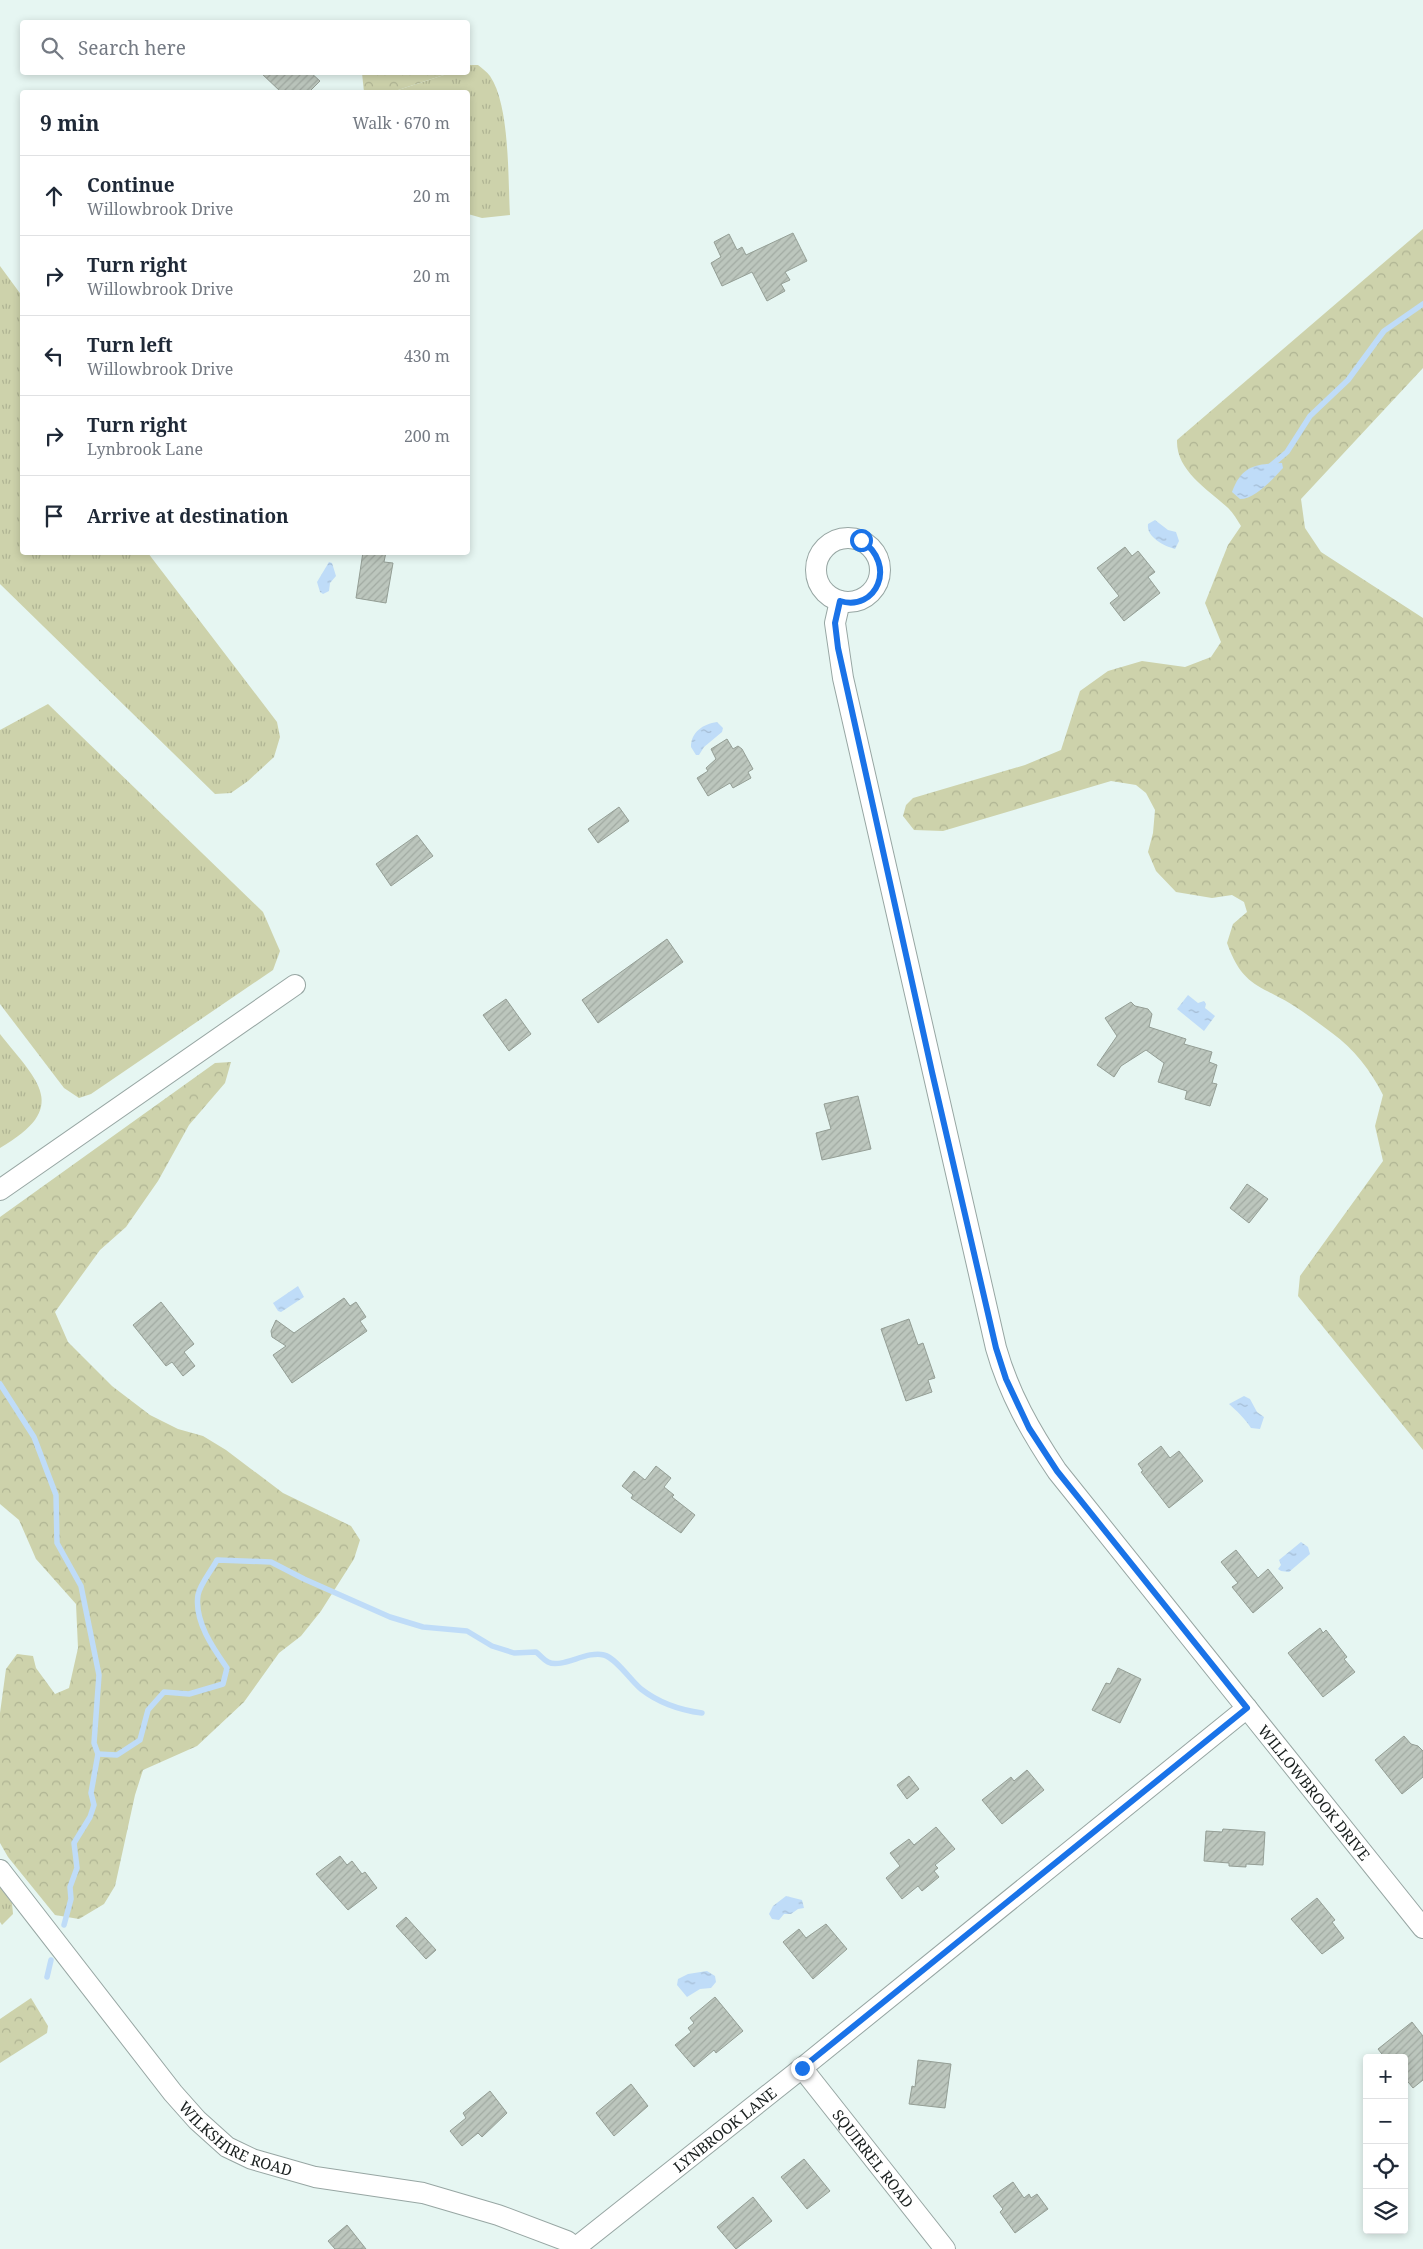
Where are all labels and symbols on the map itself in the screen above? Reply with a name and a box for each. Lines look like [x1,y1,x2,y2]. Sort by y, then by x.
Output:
route start [850,529,873,552]
street label: WILLOWBROOK DRIVE [1254,1720,1375,1864]
route end [791,2057,814,2080]
street label: LYNBROOK LANE [669,2082,780,2176]
street label: WILKSHIRE ROAD [175,2097,295,2180]
street label: SQUIRREL ROAD [828,2105,918,2212]

